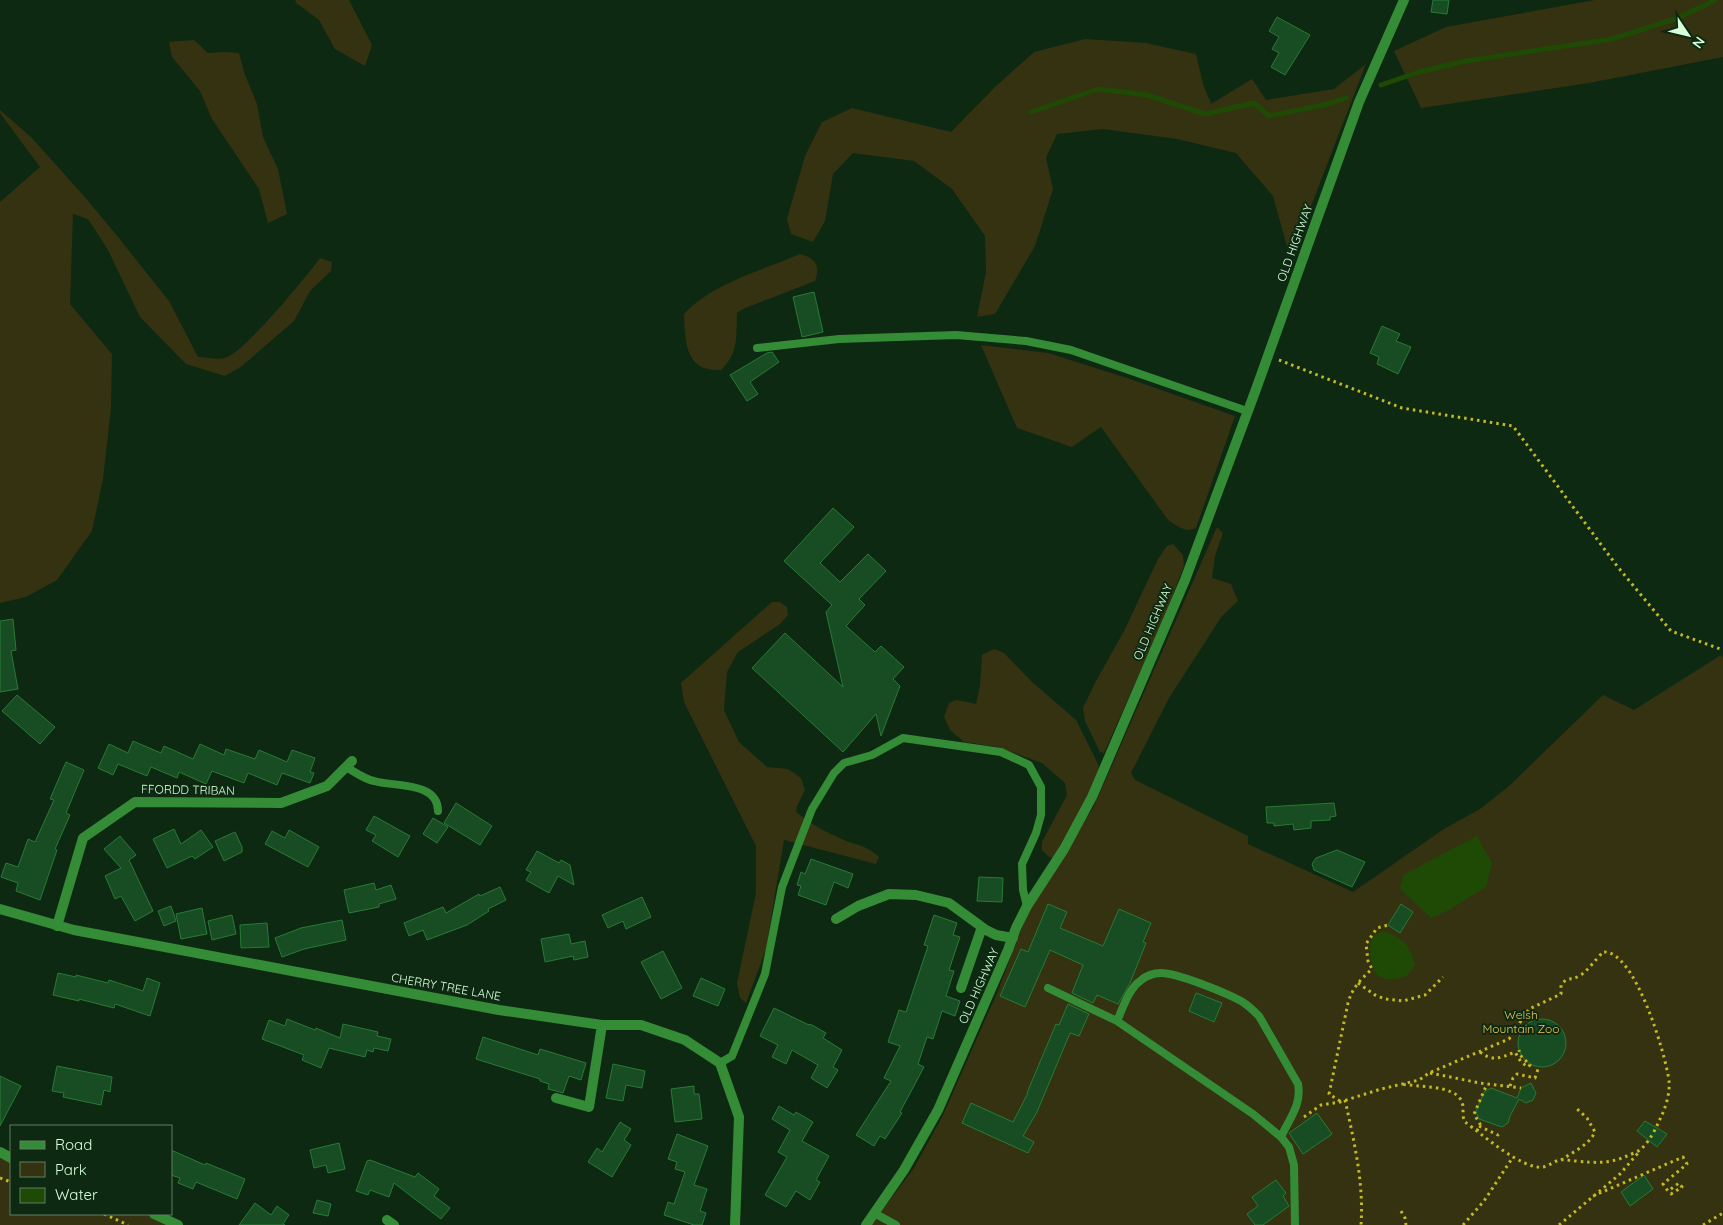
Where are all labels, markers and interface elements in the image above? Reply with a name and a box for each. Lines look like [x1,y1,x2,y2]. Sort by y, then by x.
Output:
north arrow [1663,10,1713,60]
text: N [1688,33,1709,52]
street label: OLD HIGHWAY [1274,202,1316,284]
street label: OLD HIGHWAY [1130,581,1175,662]
street label: FFORDD TRIBAN [141,781,235,798]
street label: OLD HIGHWAY [955,945,1002,1026]
street label: CHERRY TREE LANE [390,969,502,1004]
park label: Welsh Mountain Zoo [1482,1007,1560,1036]
legend [10,1125,172,1215]
text: Road [55,1135,92,1154]
text: Park [55,1160,87,1179]
text: Water [55,1185,98,1204]

